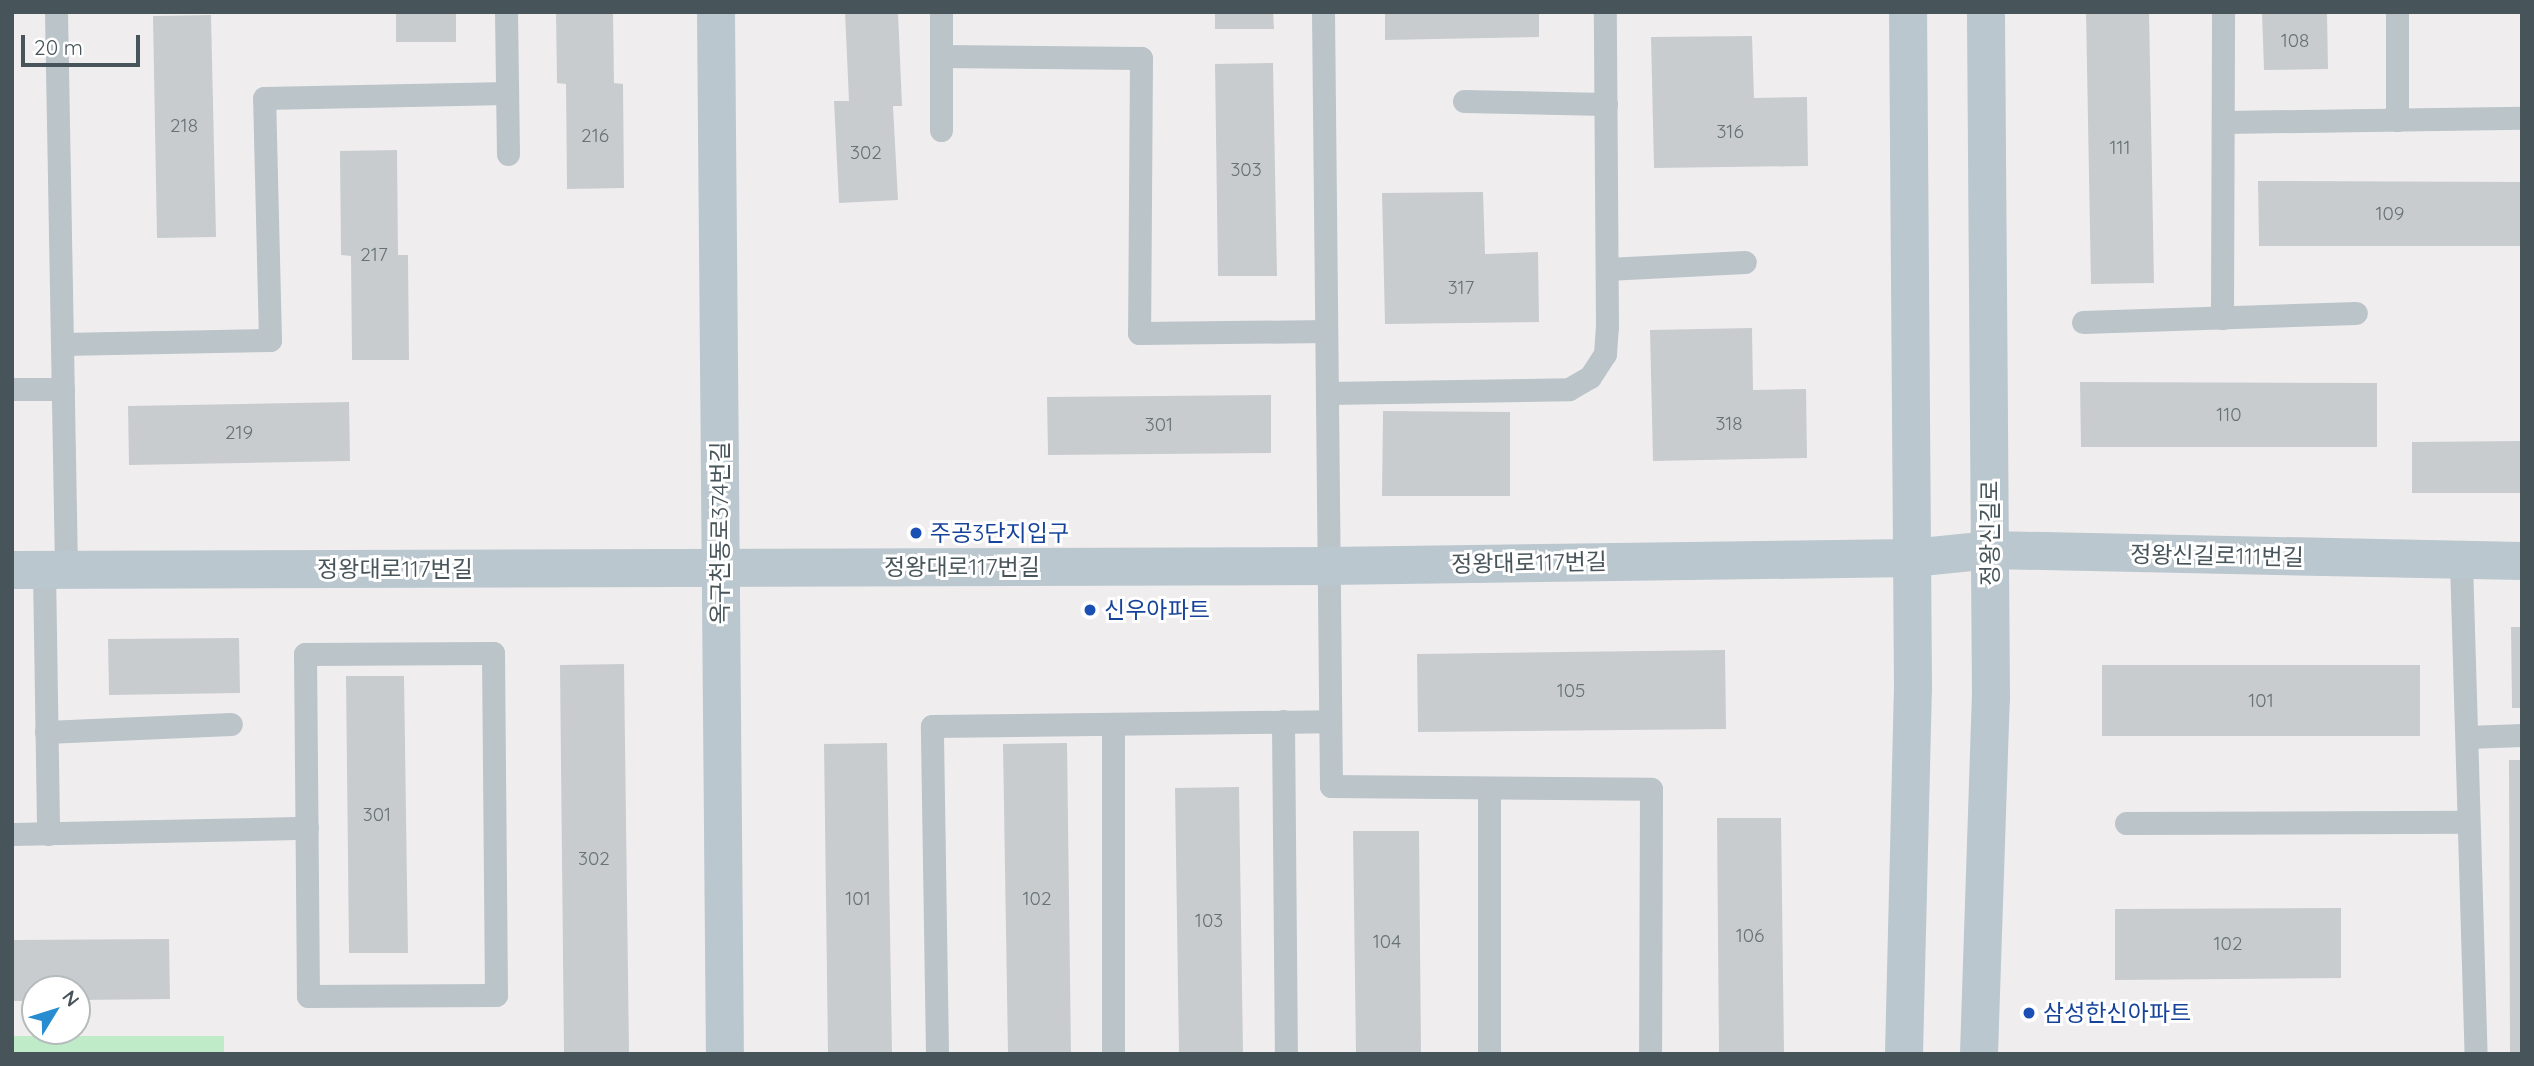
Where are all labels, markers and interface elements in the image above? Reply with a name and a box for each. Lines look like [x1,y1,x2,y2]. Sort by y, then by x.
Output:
scale bar [24,21,144,65]
house number: 108 [2281,30,2309,52]
text: 20 m [34,34,83,60]
house number: 218 [170,115,198,137]
house number: 316 [1716,121,1744,143]
house number: 216 [581,125,609,147]
house number: 111 [2109,137,2131,159]
house number: 302 [850,142,882,164]
house number: 303 [1230,159,1262,181]
house number: 109 [2376,203,2404,225]
house number: 217 [360,244,388,266]
house number: 317 [1448,277,1474,299]
house number: 110 [2216,404,2242,426]
house number: 318 [1715,413,1743,435]
house number: 301 [1145,414,1173,436]
house number: 219 [225,422,253,444]
street label: 옥구천동로374번길 [706,441,734,625]
street label: 정왕신길로 [1976,480,2004,586]
place label: 주공3단지입구 [930,519,1069,547]
marker: 주공3단지입구 [908,525,924,541]
street label: 정왕신길로111번길 [2130,541,2304,571]
street label: 정왕대로117번길 [1451,548,1607,578]
street label: 정왕대로117번길 [884,553,1040,581]
street label: 정왕대로117번길 [317,555,473,583]
place label: 신우아파트 [1104,596,1210,624]
marker: 신우아파트 [1082,602,1098,618]
house number: 105 [1557,680,1585,702]
house number: 101 [2248,690,2274,712]
house number: 301 [363,804,391,826]
house number: 302 [578,848,610,870]
house number: 101 [845,888,871,910]
house number: 102 [1023,888,1051,910]
house number: 103 [1195,910,1223,932]
house number: 106 [1736,925,1764,947]
house number: 104 [1373,931,1401,953]
house number: 102 [2214,933,2242,955]
north arrow [21,975,91,1045]
text: N [57,985,85,1011]
place label: 삼성한신아파트 [2043,999,2191,1027]
marker: 삼성한신아파트 [2021,1005,2037,1021]

